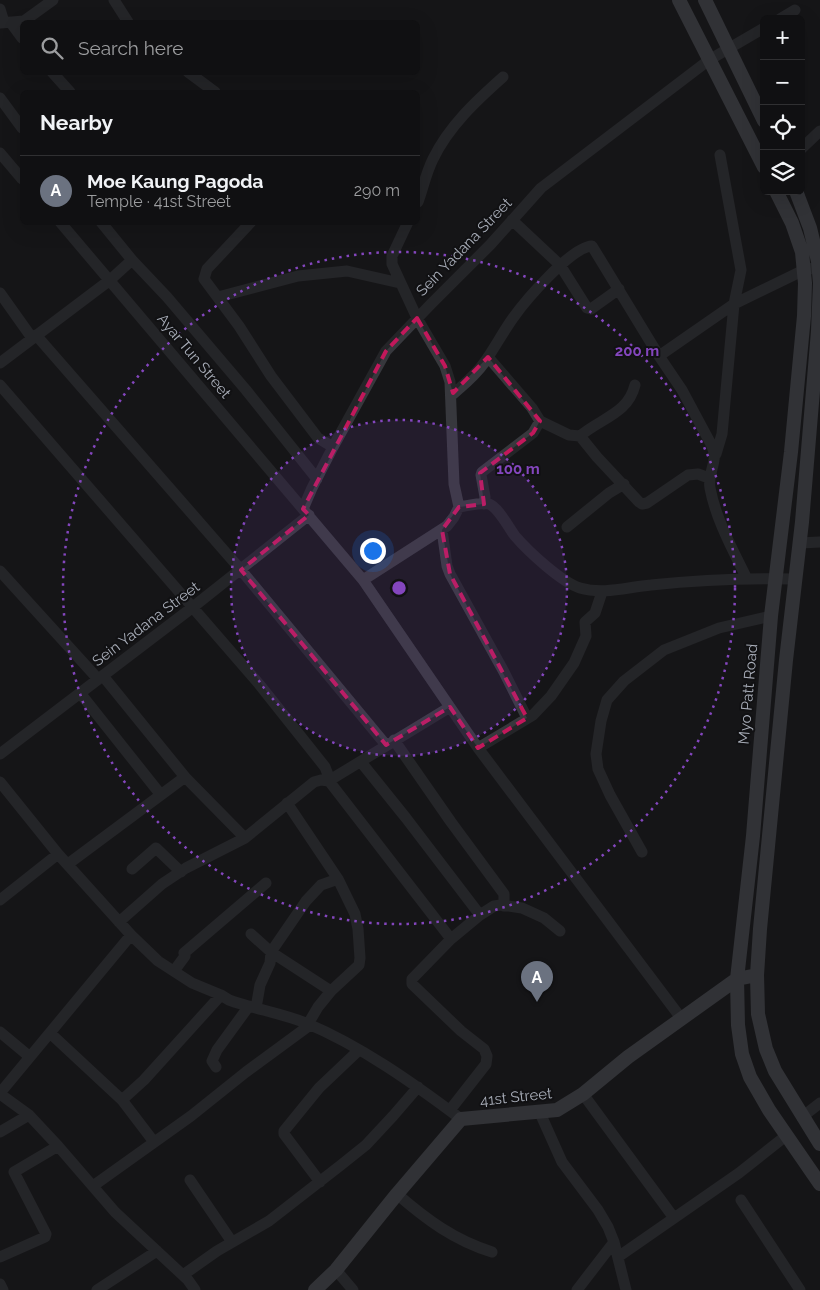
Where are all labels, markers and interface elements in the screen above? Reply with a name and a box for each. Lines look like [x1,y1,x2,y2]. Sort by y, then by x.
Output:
map controls [760,15,805,195]
button: + [760,15,805,60]
search box [20,20,420,75]
icon: search [38,34,66,62]
text: Search here [78,37,184,59]
button: − [760,60,805,105]
button: locate [760,105,805,150]
text: Nearby [40,110,113,135]
button: layers [760,150,805,195]
text: Moe Kaung Pagoda [87,170,263,192]
text: A [51,181,61,200]
text: 290 m [354,181,400,200]
text: Temple · 41st Street [87,192,231,211]
street label: Sein Yadana Street [412,194,516,300]
street label: Ayar Tun Street [153,310,235,402]
text: 200 m [615,342,659,360]
text: 100 m [496,460,540,478]
your location [360,538,386,564]
street label: Sein Yadana Street [89,578,203,670]
centre of rings [390,579,408,597]
street label: Myo Patt Road [735,643,761,745]
pin: A [521,961,553,1002]
street label: 41st Street [479,1084,553,1110]

